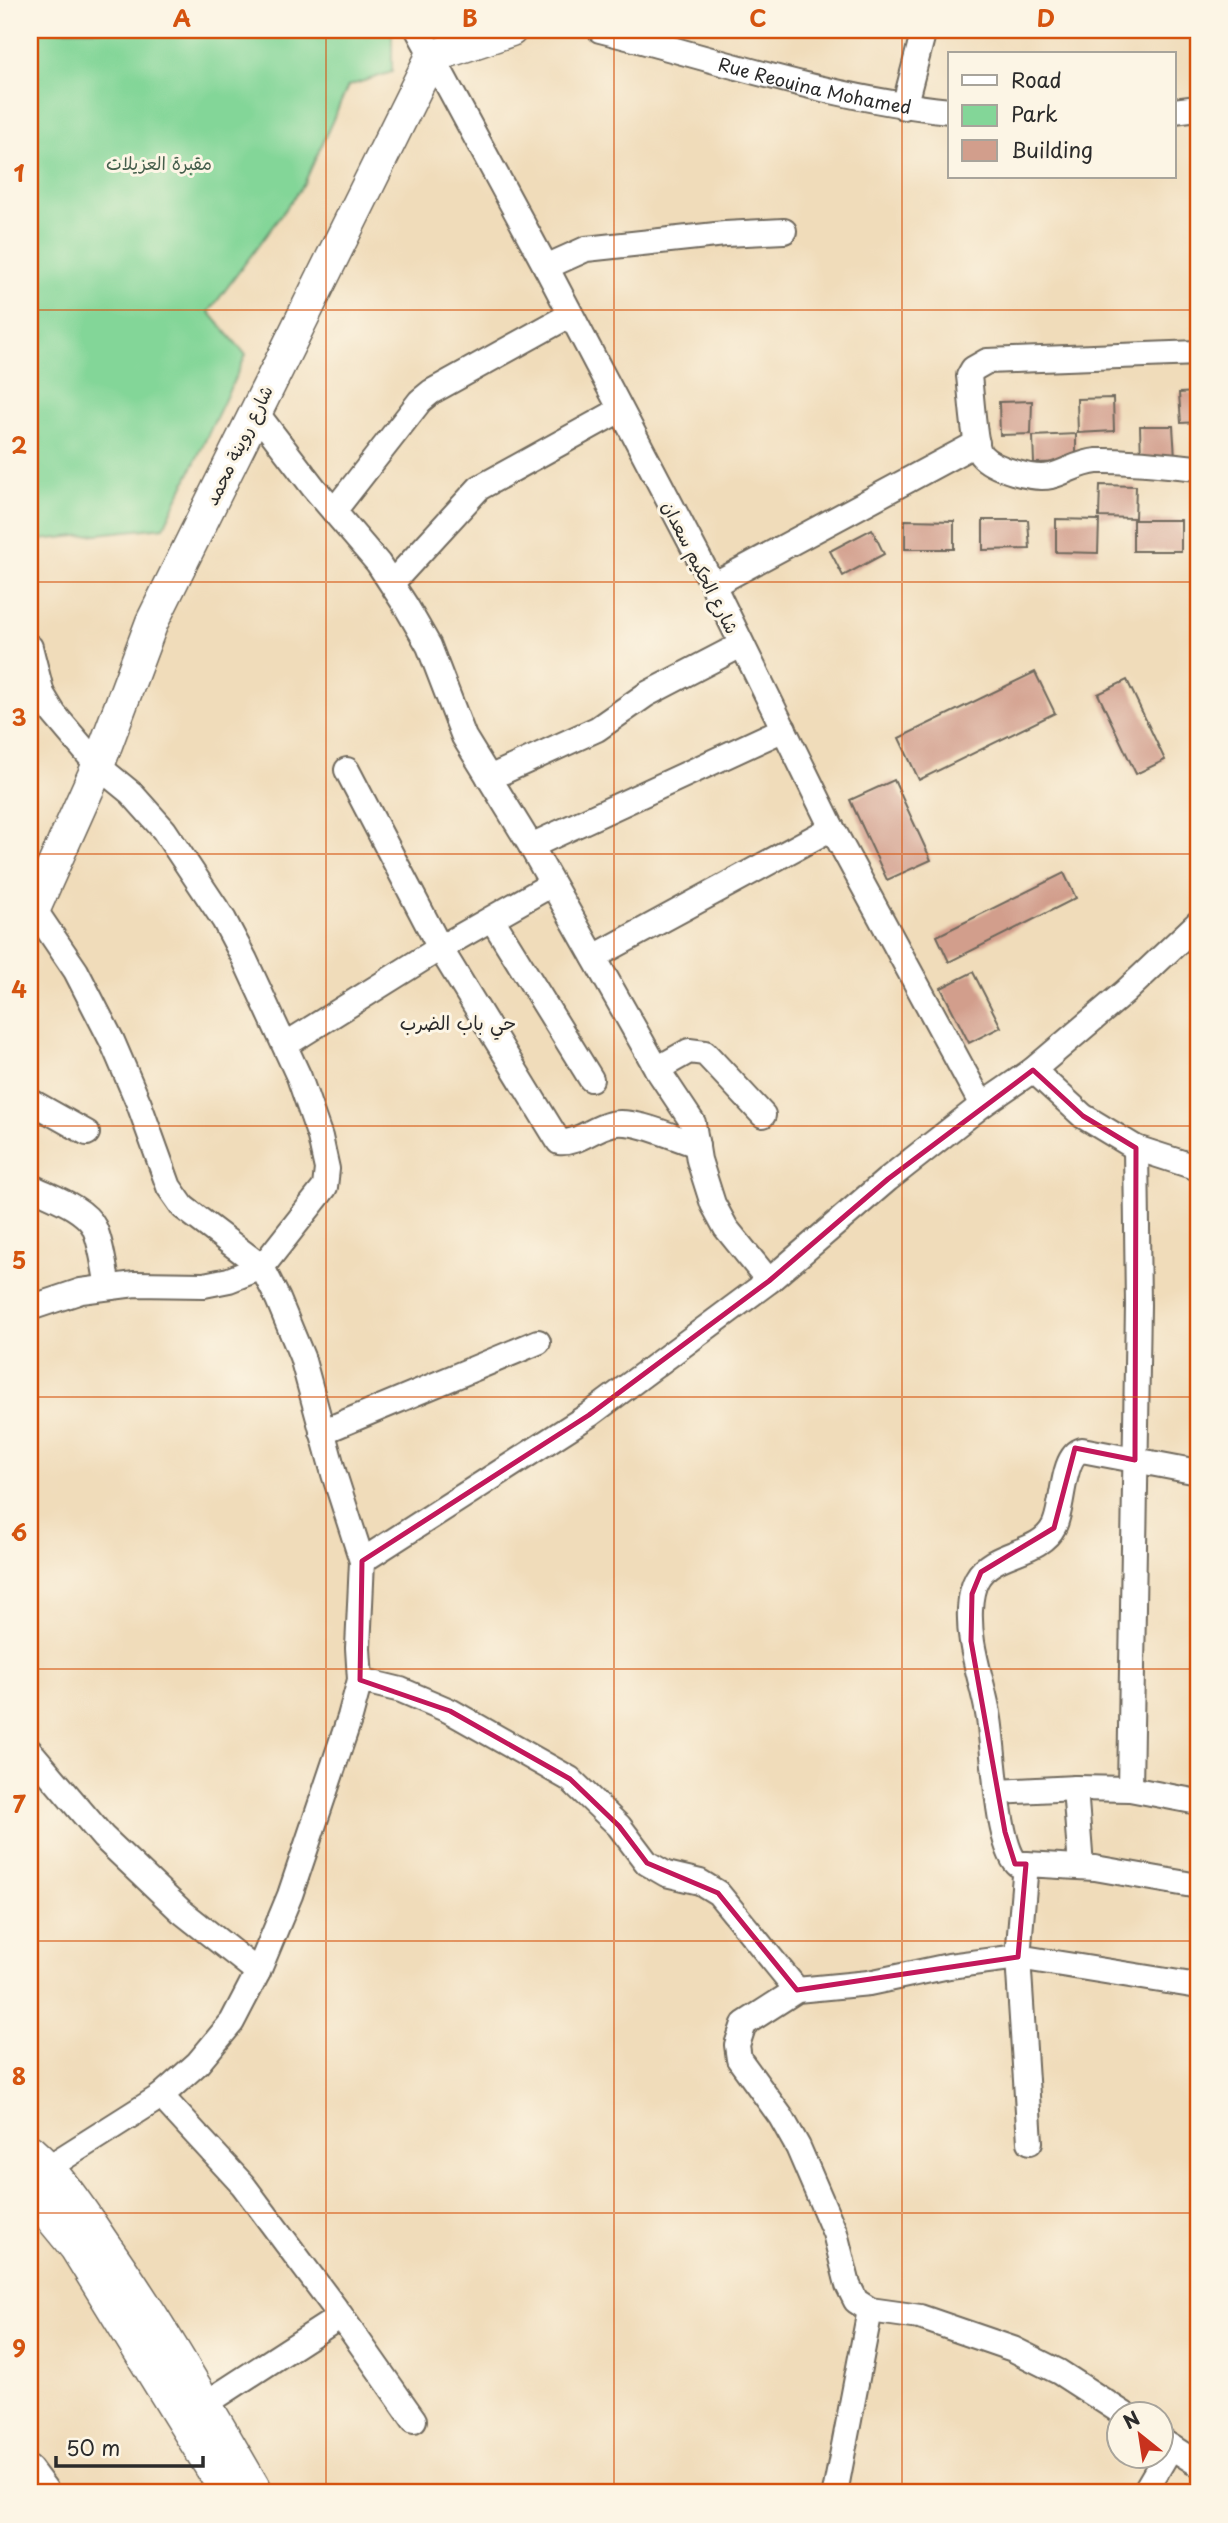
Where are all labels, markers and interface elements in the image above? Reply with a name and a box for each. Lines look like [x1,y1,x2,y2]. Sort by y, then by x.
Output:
text: A [173,0,191,35]
text: B [462,0,478,35]
text: C [749,0,767,35]
text: D [1037,0,1055,35]
street label: Rue Reouina Mohamed [716,49,913,120]
legend [948,52,1176,178]
text: Road [1011,63,1062,95]
text: Park [1011,97,1058,129]
text: Building [1011,133,1093,165]
park label: مقبرة العزيلات [106,149,212,176]
text: 1 [14,155,25,190]
street label: شارع روينة محمد [197,380,279,510]
text: 2 [11,427,27,462]
street label: شارع الحكيم سعدان [654,496,746,639]
text: 3 [11,699,27,734]
text: 4 [11,971,27,1006]
district label: حي باب الضرب [400,1008,516,1040]
text: 5 [12,1242,26,1277]
text: 6 [11,1514,27,1549]
text: 7 [12,1786,26,1821]
text: 8 [12,2058,26,2093]
text: 9 [12,2330,26,2365]
north arrow [1106,2400,1176,2470]
text: N [1117,2404,1145,2435]
scale bar [56,2425,203,2469]
text: 50 m [66,2431,120,2463]

